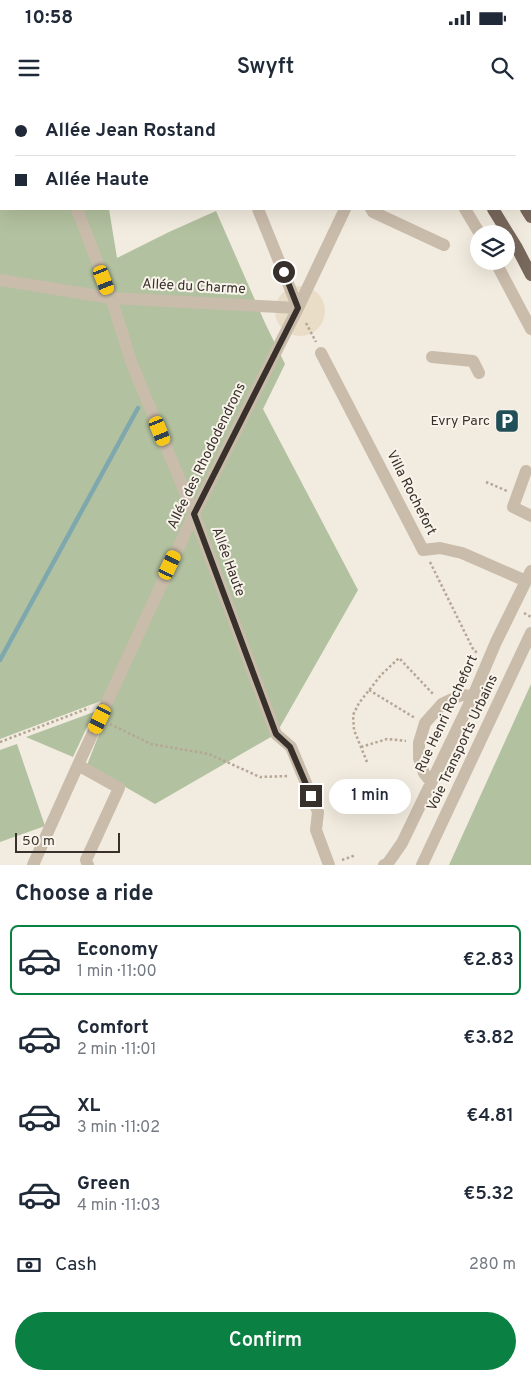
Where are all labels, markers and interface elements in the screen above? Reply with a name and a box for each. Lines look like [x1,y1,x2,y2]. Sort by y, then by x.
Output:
text: 10:58 [25,6,73,30]
icon: menu [15,54,43,82]
text: Swyft [237,54,294,81]
icon: search [488,54,516,82]
text: Allée Jean Rostand [45,119,216,143]
text: Allée Haute [45,168,149,192]
map controls [470,225,515,270]
button: layers [470,225,515,270]
route start [273,261,295,283]
car [91,263,116,297]
street label: Allée du Charme [142,276,246,298]
street label: Allée des Rhododendrons [164,380,250,532]
parking icon: Evry Parc [494,408,520,434]
place label: Evry Parc [431,413,490,430]
car [147,414,172,448]
street label: Villa Rochefort [382,448,440,538]
street label: Allée Haute [208,525,248,599]
car [156,548,183,582]
street label: Rue Henri Rochefort [412,652,482,776]
street label: Voie Transports Urbains [424,672,502,814]
car [86,702,113,736]
callout: 1 min [328,778,411,814]
route end [300,785,322,807]
text: 1 min [351,786,389,806]
scale bar [15,830,120,853]
text: 50 m [22,833,55,850]
text: Choose a ride [15,881,153,908]
icon: car [17,938,62,983]
text: Economy [77,938,158,962]
text: €2.83 [463,948,514,972]
text: 1 min · 11:00 [77,962,157,982]
icon: car [17,1016,62,1061]
text: Comfort [77,1016,149,1040]
text: €3.82 [463,1026,514,1050]
text: 2 min · 11:01 [77,1040,156,1060]
icon: car [17,1094,62,1139]
text: XL [77,1094,100,1118]
text: €4.81 [466,1104,514,1128]
text: 3 min · 11:02 [77,1118,160,1138]
icon: car [17,1172,62,1217]
text: Green [77,1172,130,1196]
text: €5.32 [463,1182,514,1206]
text: 4 min · 11:03 [77,1196,160,1216]
icon: cash [15,1251,43,1279]
text: Cash [55,1253,97,1277]
text: 280 m [469,1255,516,1275]
button: Confirm [15,1312,516,1370]

